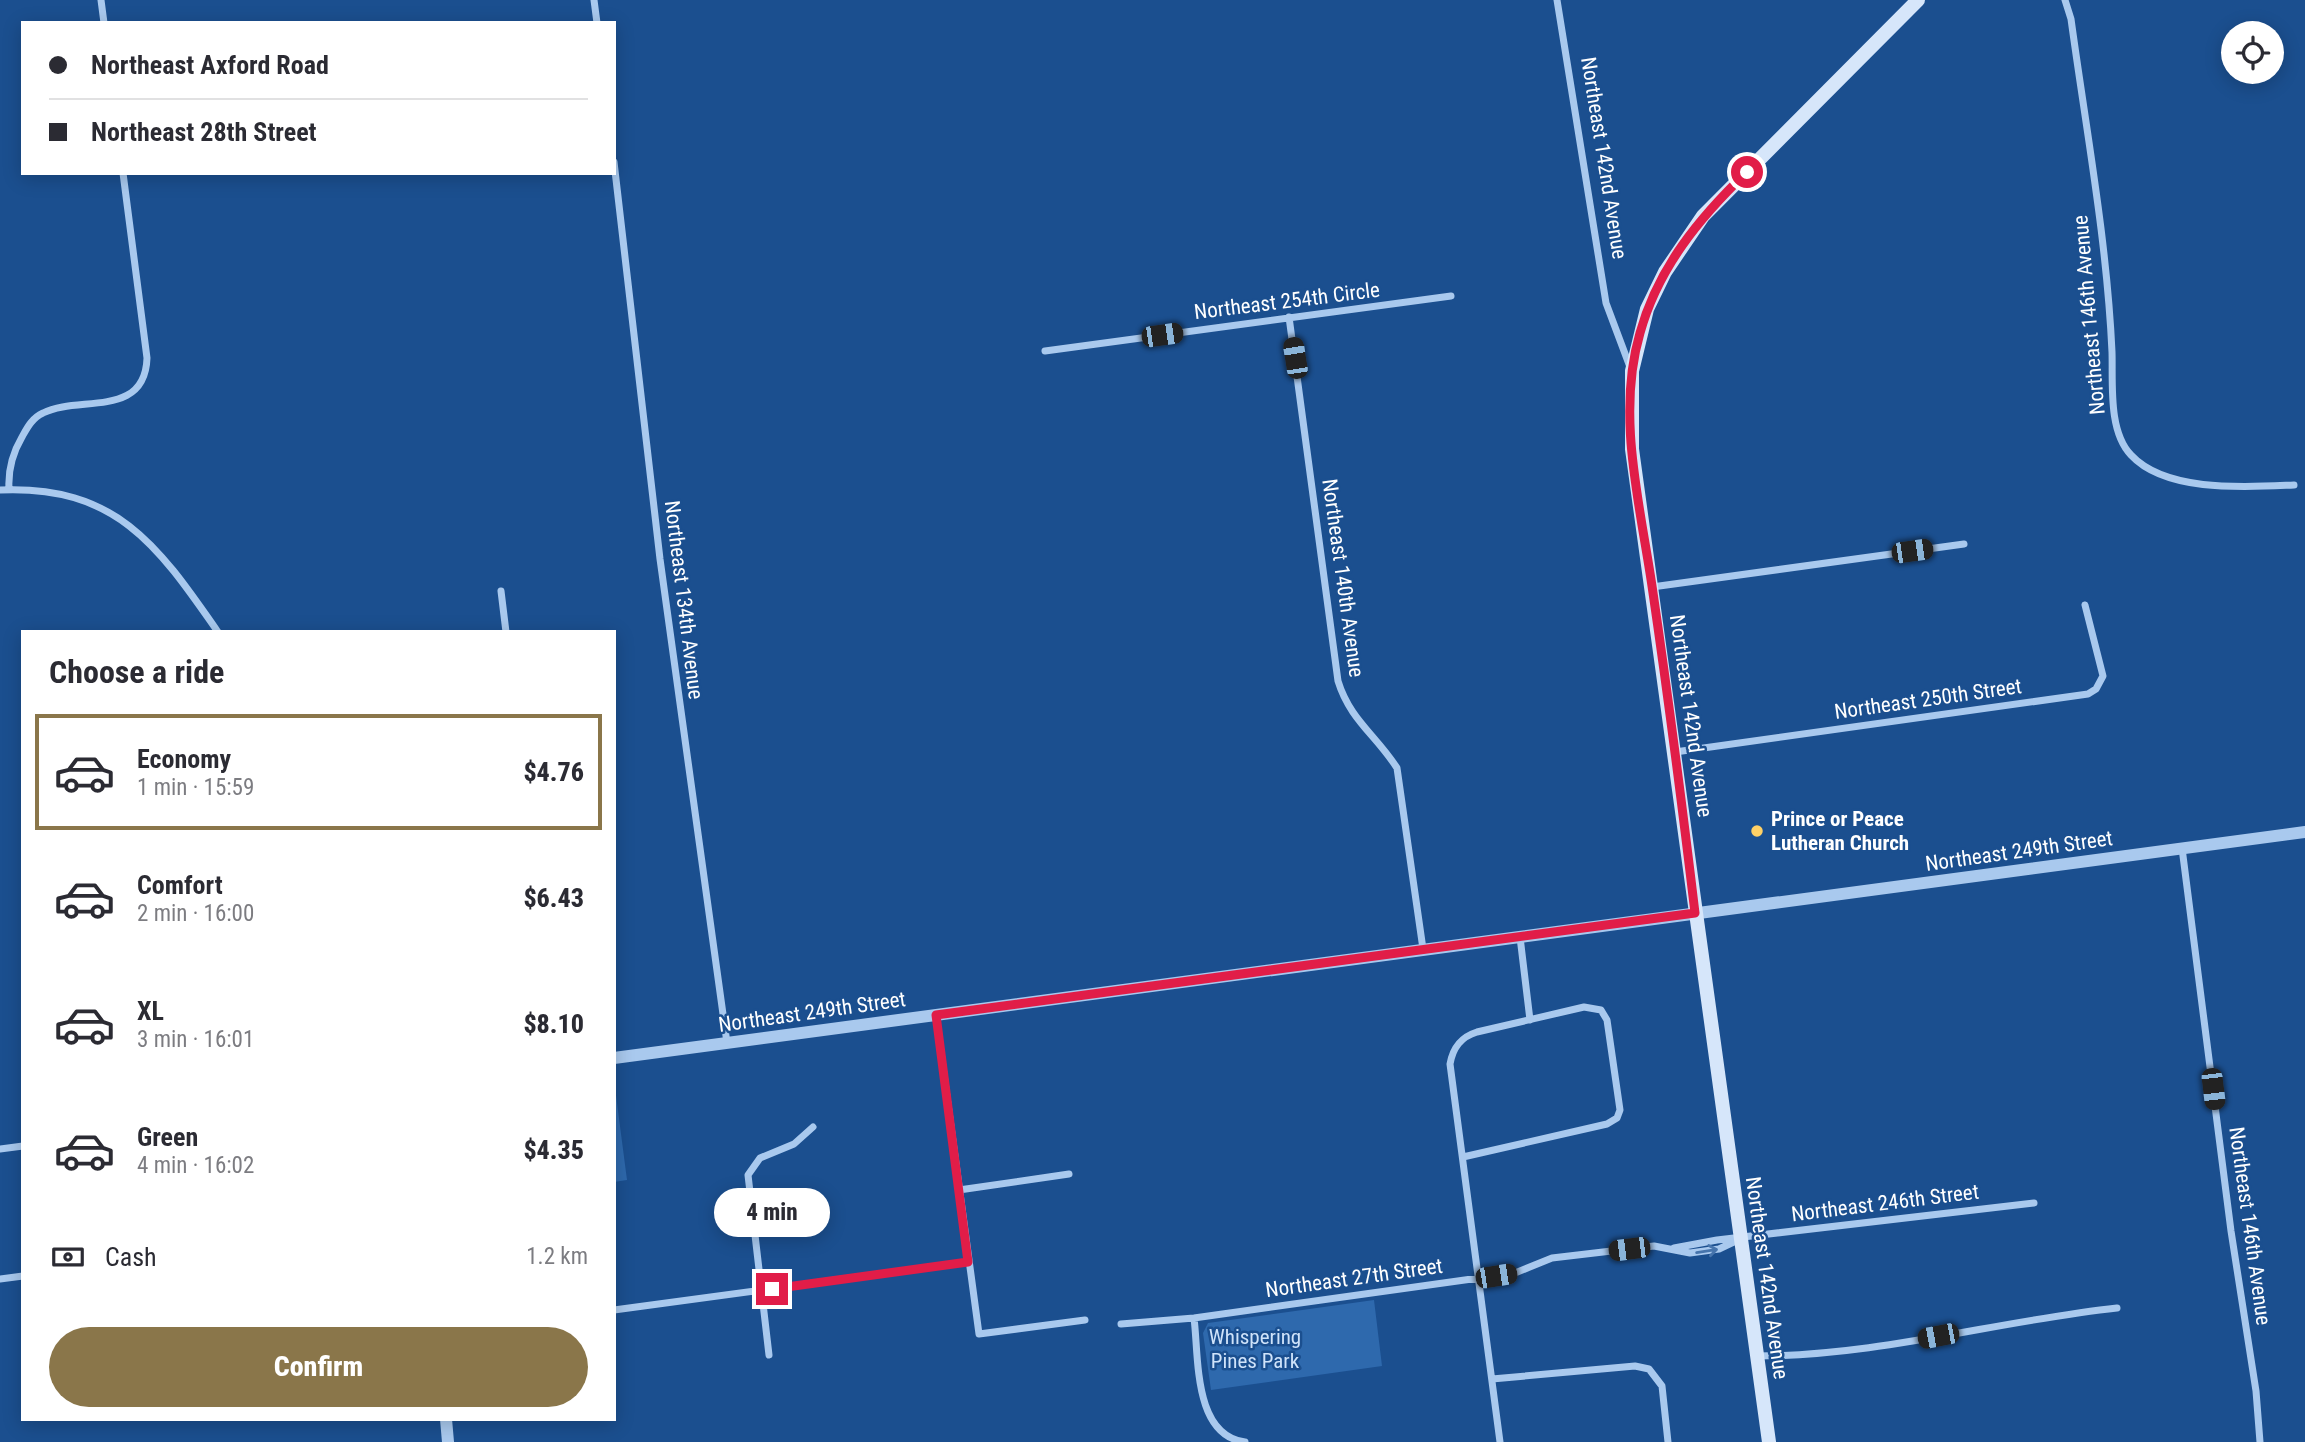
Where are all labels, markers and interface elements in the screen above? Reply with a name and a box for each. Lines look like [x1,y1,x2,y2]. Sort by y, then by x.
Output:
map controls [2221,21,2284,84]
button: locate [2221,21,2284,84]
text: Northeast Axford Road [91,50,329,80]
street label: Northeast 142nd Avenue [1576,55,1632,261]
text: Northeast 28th Street [91,117,317,147]
route start [1731,156,1763,188]
street label: Northeast 146th Avenue [2068,214,2110,416]
street label: Northeast 254th Circle [1193,278,1381,324]
car [1140,322,1185,348]
car [1282,336,1309,380]
street label: Northeast 140th Avenue [1317,477,1369,679]
street label: Northeast 134th Avenue [660,499,708,701]
car [1890,538,1935,564]
street label: Northeast 142nd Avenue [1665,613,1717,819]
text: Choose a ride [49,653,224,691]
street label: Northeast 250th Street [1833,674,2023,724]
icon: car [53,741,116,804]
text: Economy [137,744,231,774]
text: $4.76 [523,757,584,787]
text: 1 min · 15:59 [137,774,254,801]
place label: Prince or Peace Lutheran Church [1771,807,1909,855]
marker: Prince or Peace Lutheran Church [1749,823,1765,839]
street label: Northeast 249th Street [1924,826,2114,876]
icon: car [53,867,116,930]
text: Comfort [137,870,223,900]
text: $6.43 [523,883,584,913]
text: 2 min · 16:00 [137,900,254,927]
street label: Northeast 249th Street [717,987,907,1037]
icon: car [53,993,116,1056]
text: XL [137,996,164,1026]
text: $8.10 [523,1009,584,1039]
text: 3 min · 16:01 [137,1026,254,1053]
car [2201,1067,2226,1111]
icon: car [53,1119,116,1182]
text: Green [137,1122,198,1152]
street label: Northeast 146th Avenue [2224,1125,2276,1327]
text: $4.35 [523,1135,584,1165]
text: 4 min · 16:02 [137,1152,254,1179]
street label: Northeast 142nd Avenue [1741,1175,1793,1381]
street label: Northeast 246th Street [1790,1180,1980,1226]
callout: 4 min [714,1188,830,1236]
text: 4 min [746,1199,798,1226]
car [1607,1236,1652,1262]
icon: cash [49,1238,87,1276]
text: Cash [105,1242,157,1272]
text: 1.2 km [526,1243,588,1270]
one-way arrow [1695,1244,1718,1257]
street label: Northeast 27th Street [1264,1254,1444,1302]
car [1474,1262,1519,1290]
route end [756,1273,788,1305]
car [1916,1322,1961,1350]
park label: Whispering Pines Park [1209,1325,1301,1373]
button: Confirm [49,1327,588,1407]

